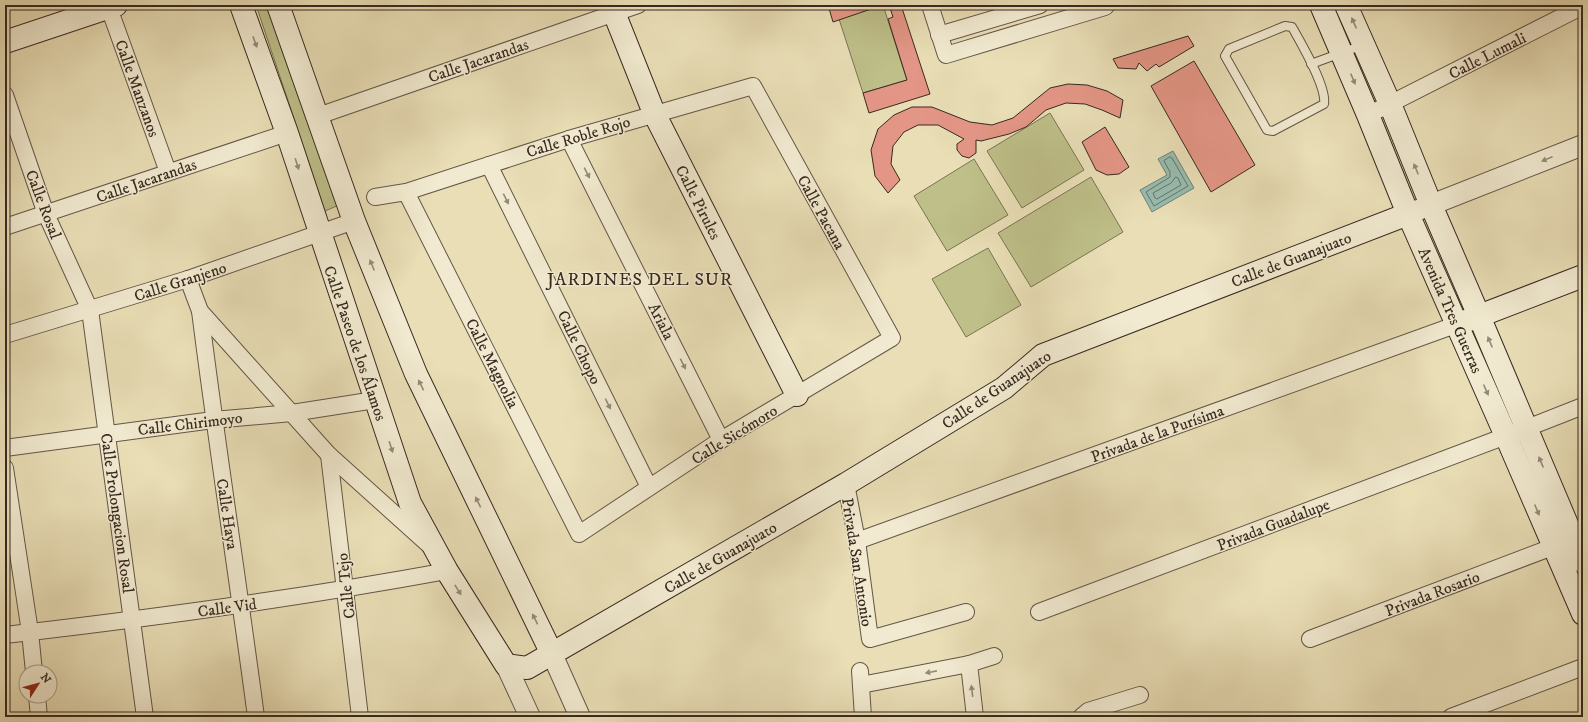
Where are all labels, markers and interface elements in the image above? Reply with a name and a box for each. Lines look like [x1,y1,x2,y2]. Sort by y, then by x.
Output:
one-way arrow [1351,17,1357,29]
street label: Calle Lumali [1445,28,1529,84]
street label: Calle Jacarandas [426,34,531,87]
one-way arrow [252,36,258,48]
street label: Calle Manzanos [110,37,164,140]
one-way arrow [1350,74,1356,85]
street label: Calle Roble Rojo [524,112,633,162]
street label: Calle Jacarandas [94,154,199,207]
one-way arrow [1540,157,1552,163]
one-way arrow [294,159,300,171]
street label: Calle Pirules [671,162,725,243]
one-way arrow [1413,163,1419,174]
street label: Calle Rosal [21,167,65,242]
one-way arrow [584,168,590,179]
street label: Calle Pacana [793,172,850,253]
one-way arrow [503,194,509,205]
street label: Calle de Guanajuato [1228,228,1355,292]
street label: Avenida Tres Guerras [1413,244,1487,376]
street label: Calle Granjeno [132,258,229,306]
one-way arrow [368,258,374,270]
street label: Calle Paseo de los Álamos [319,263,391,423]
district label: JARDINES DEL SUR [545,269,733,291]
street label: Ariala [643,300,679,343]
street label: Calle Chopo [553,307,606,388]
street label: Calle Magnolia [461,315,523,412]
one-way arrow [1487,335,1493,347]
street label: Calle de Guanajuato [938,346,1055,434]
one-way arrow [680,359,687,370]
one-way arrow [418,379,424,391]
one-way arrow [1484,385,1490,397]
one-way arrow [605,398,611,409]
street label: Calle Sicómoro [688,400,781,469]
street label: Privada de la Purísima [1088,401,1227,467]
street label: Calle Chirimoyo [137,408,244,440]
street label: Calle Prolongacion Rosal [96,432,138,595]
one-way arrow [389,442,395,454]
one-way arrow [1537,455,1543,467]
street label: Calle Haya [212,477,243,551]
street label: Privada Guadalupe [1214,494,1333,556]
one-way arrow [475,496,481,508]
street label: Privada San Antonio [837,496,877,628]
one-way arrow [1535,504,1541,516]
street label: Calle de Guanajuato [660,517,781,598]
street label: Calle Tejo [332,552,360,620]
street label: Privada Rosario [1382,567,1483,621]
one-way arrow [455,584,462,595]
street label: Calle Vid [196,594,258,622]
one-way arrow [532,613,538,624]
north arrow [18,664,58,704]
one-way arrow [925,669,937,675]
text: N [37,671,54,686]
one-way arrow [969,685,976,697]

